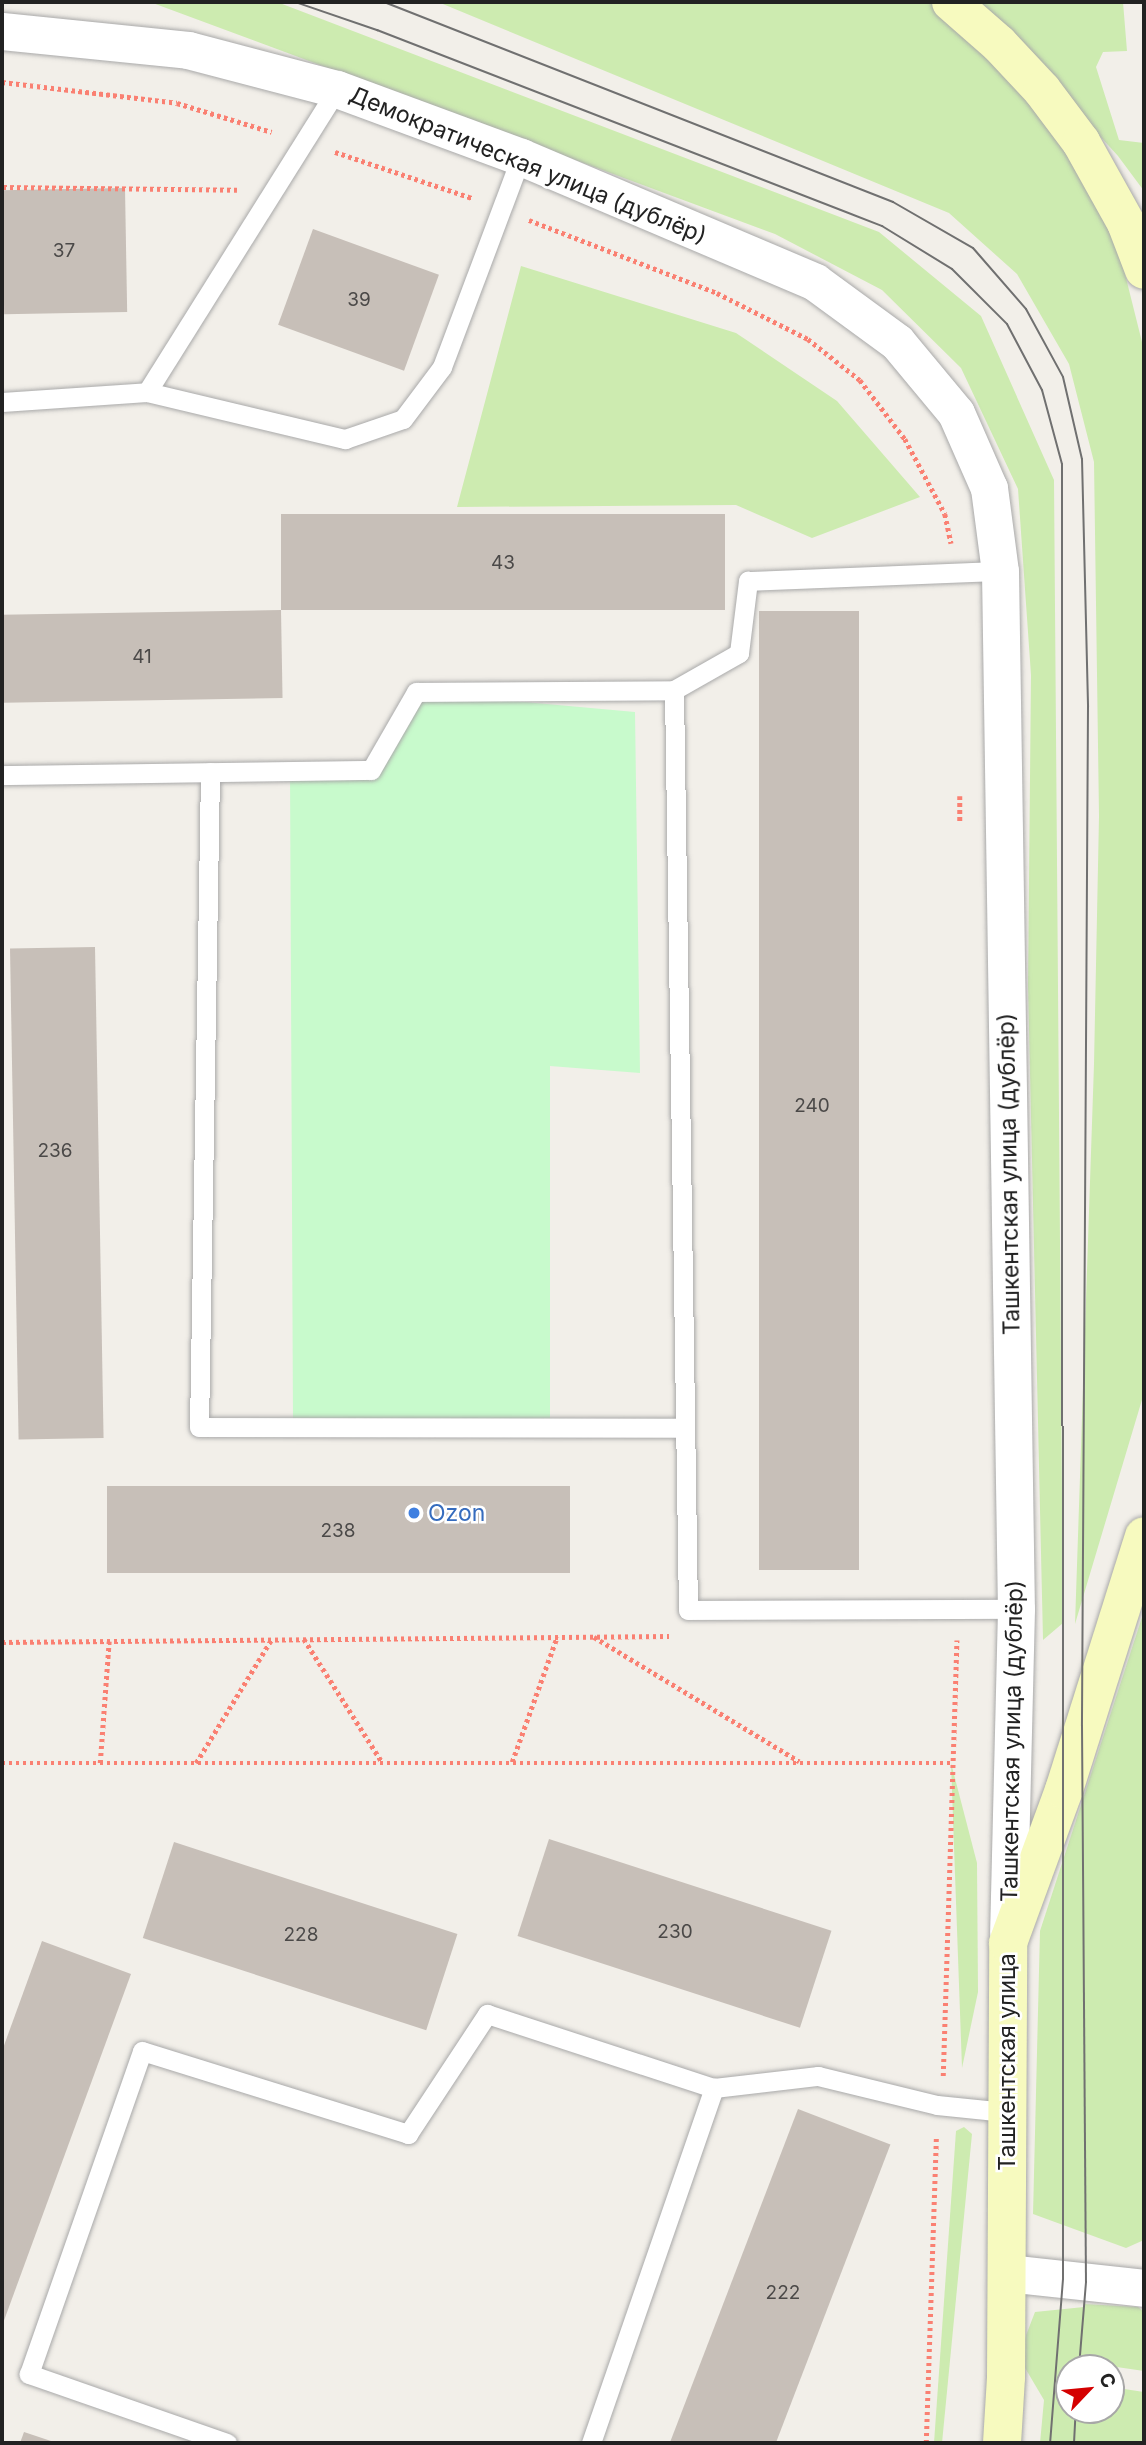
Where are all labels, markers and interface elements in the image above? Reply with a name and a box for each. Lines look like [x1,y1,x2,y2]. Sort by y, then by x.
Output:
street label: Демократическая улица (дублёр) [345,81,711,249]
house number: 37 [53,240,75,262]
house number: 39 [347,289,371,311]
house number: 43 [491,552,515,574]
house number: 41 [132,646,152,668]
street label: Ташкентская улица (дублёр) [992,1013,1026,1335]
house number: 240 [794,1095,830,1117]
house number: 236 [37,1140,73,1162]
place label: Ozon [428,1499,485,1527]
marker: Ozon [406,1505,422,1521]
house number: 238 [320,1520,356,1542]
street label: Ташкентская улица (дублёр) [995,1580,1029,1902]
house number: 230 [657,1921,693,1943]
house number: 228 [284,1924,318,1946]
street label: Ташкентская улица [993,1953,1021,2171]
house number: 222 [766,2282,800,2304]
north arrow [1055,2354,1125,2424]
text: С [1094,2369,1121,2392]

